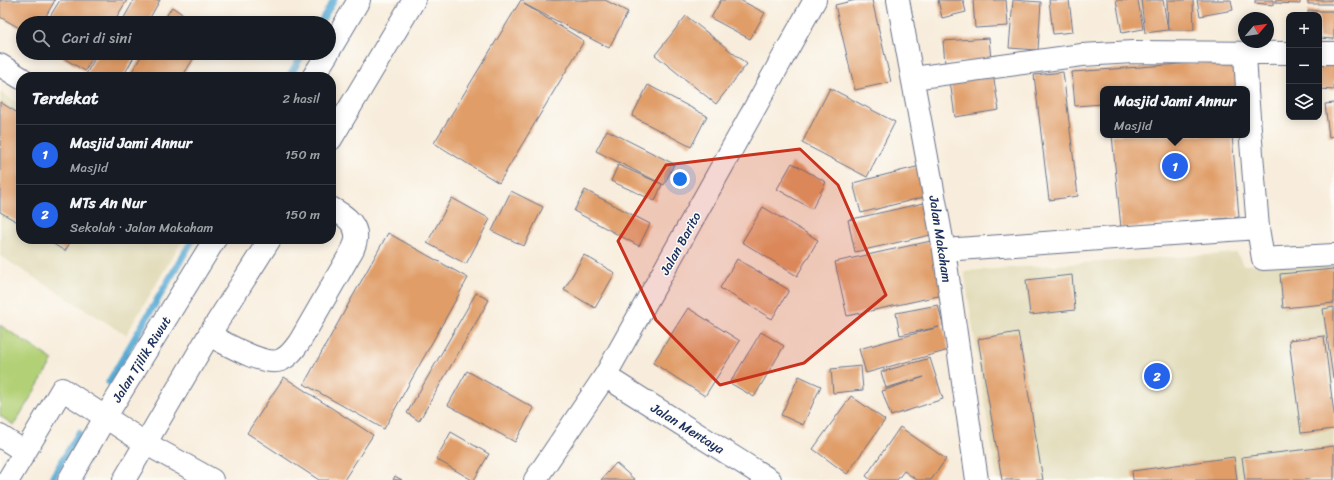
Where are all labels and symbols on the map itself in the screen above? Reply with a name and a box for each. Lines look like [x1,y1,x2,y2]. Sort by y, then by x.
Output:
north arrow [1238,12,1274,48]
pin: 1 [1162,151,1188,181]
your location [670,169,690,189]
street label: Jalan Makaham [922,193,959,284]
street label: Jalan Barito [653,207,707,280]
street label: Jalan Tjilik Riwut [105,311,177,408]
pin: 2 [1144,361,1170,391]
street label: Jalan Mentaya [646,396,729,460]

